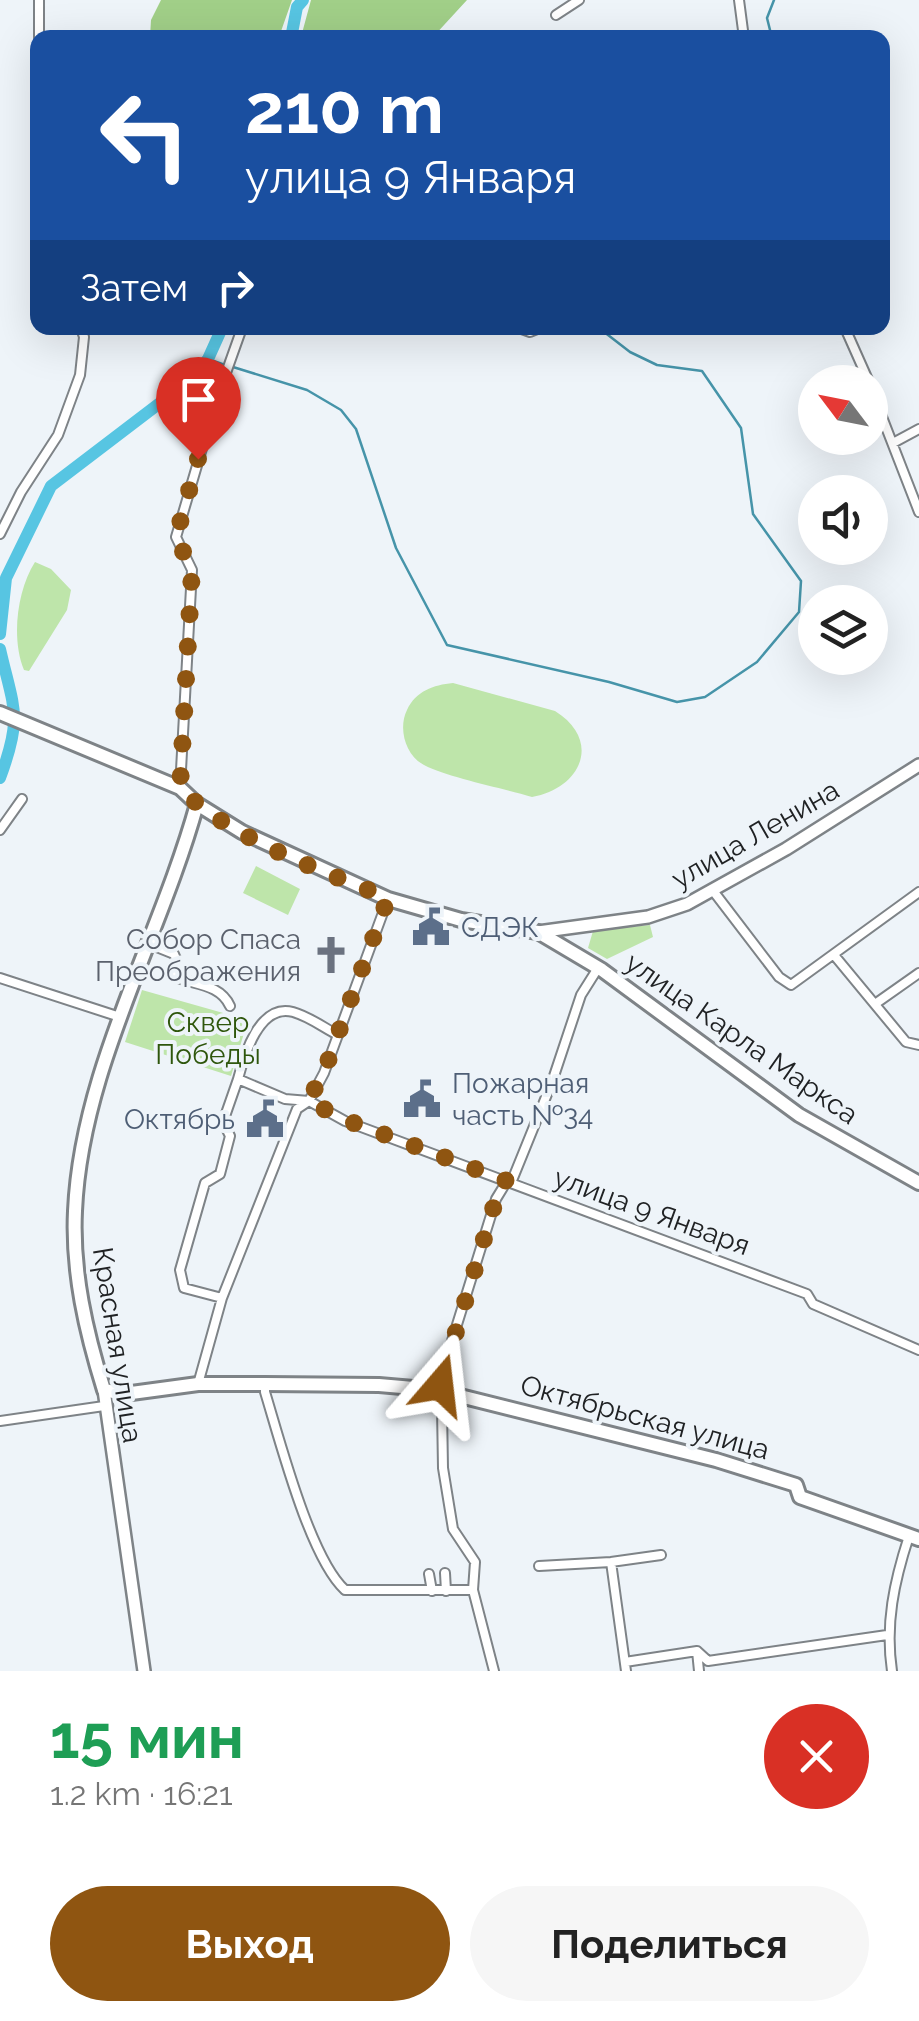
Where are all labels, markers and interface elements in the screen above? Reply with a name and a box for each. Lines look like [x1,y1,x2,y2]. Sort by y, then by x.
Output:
text: 210 m [245,67,444,149]
icon: left [80,70,210,200]
text: улица 9 Января [245,151,576,204]
icon: right [208,260,263,315]
text: Затем [80,265,188,310]
pin [156,357,241,460]
north arrow [798,365,888,455]
map controls [798,365,888,675]
icon: arrive [171,372,226,427]
button: sound [798,475,888,565]
button: layers [798,585,888,675]
street label: улица Ленина [666,773,845,896]
public building icon: СДЭК [410,906,452,948]
place label: СДЭК [461,911,539,944]
place label: Собор Спаса Преображения [95,923,301,988]
church icon: Собор Спаса Преображения [310,934,352,976]
street label: улица Карла Маркса [619,946,864,1131]
park label: Сквер Победы [155,1006,261,1071]
place label: Пожарная часть №34 [452,1067,593,1132]
public building icon: Пожарная часть №34 [401,1078,443,1120]
public building icon: Октябрь [244,1098,286,1140]
place label: Октябрь [124,1103,235,1136]
street label: улица 9 Января [549,1161,754,1262]
street label: Красная улица [86,1245,149,1445]
position arrow [388,1333,492,1437]
street label: Октябрьская улица [517,1368,773,1467]
text: 15 мин [50,1702,244,1772]
button: close [764,1704,869,1809]
text: 1.2 km · 16:21 [50,1775,233,1812]
button: Выход [50,1886,450,2001]
button: Поделиться [470,1886,869,2001]

